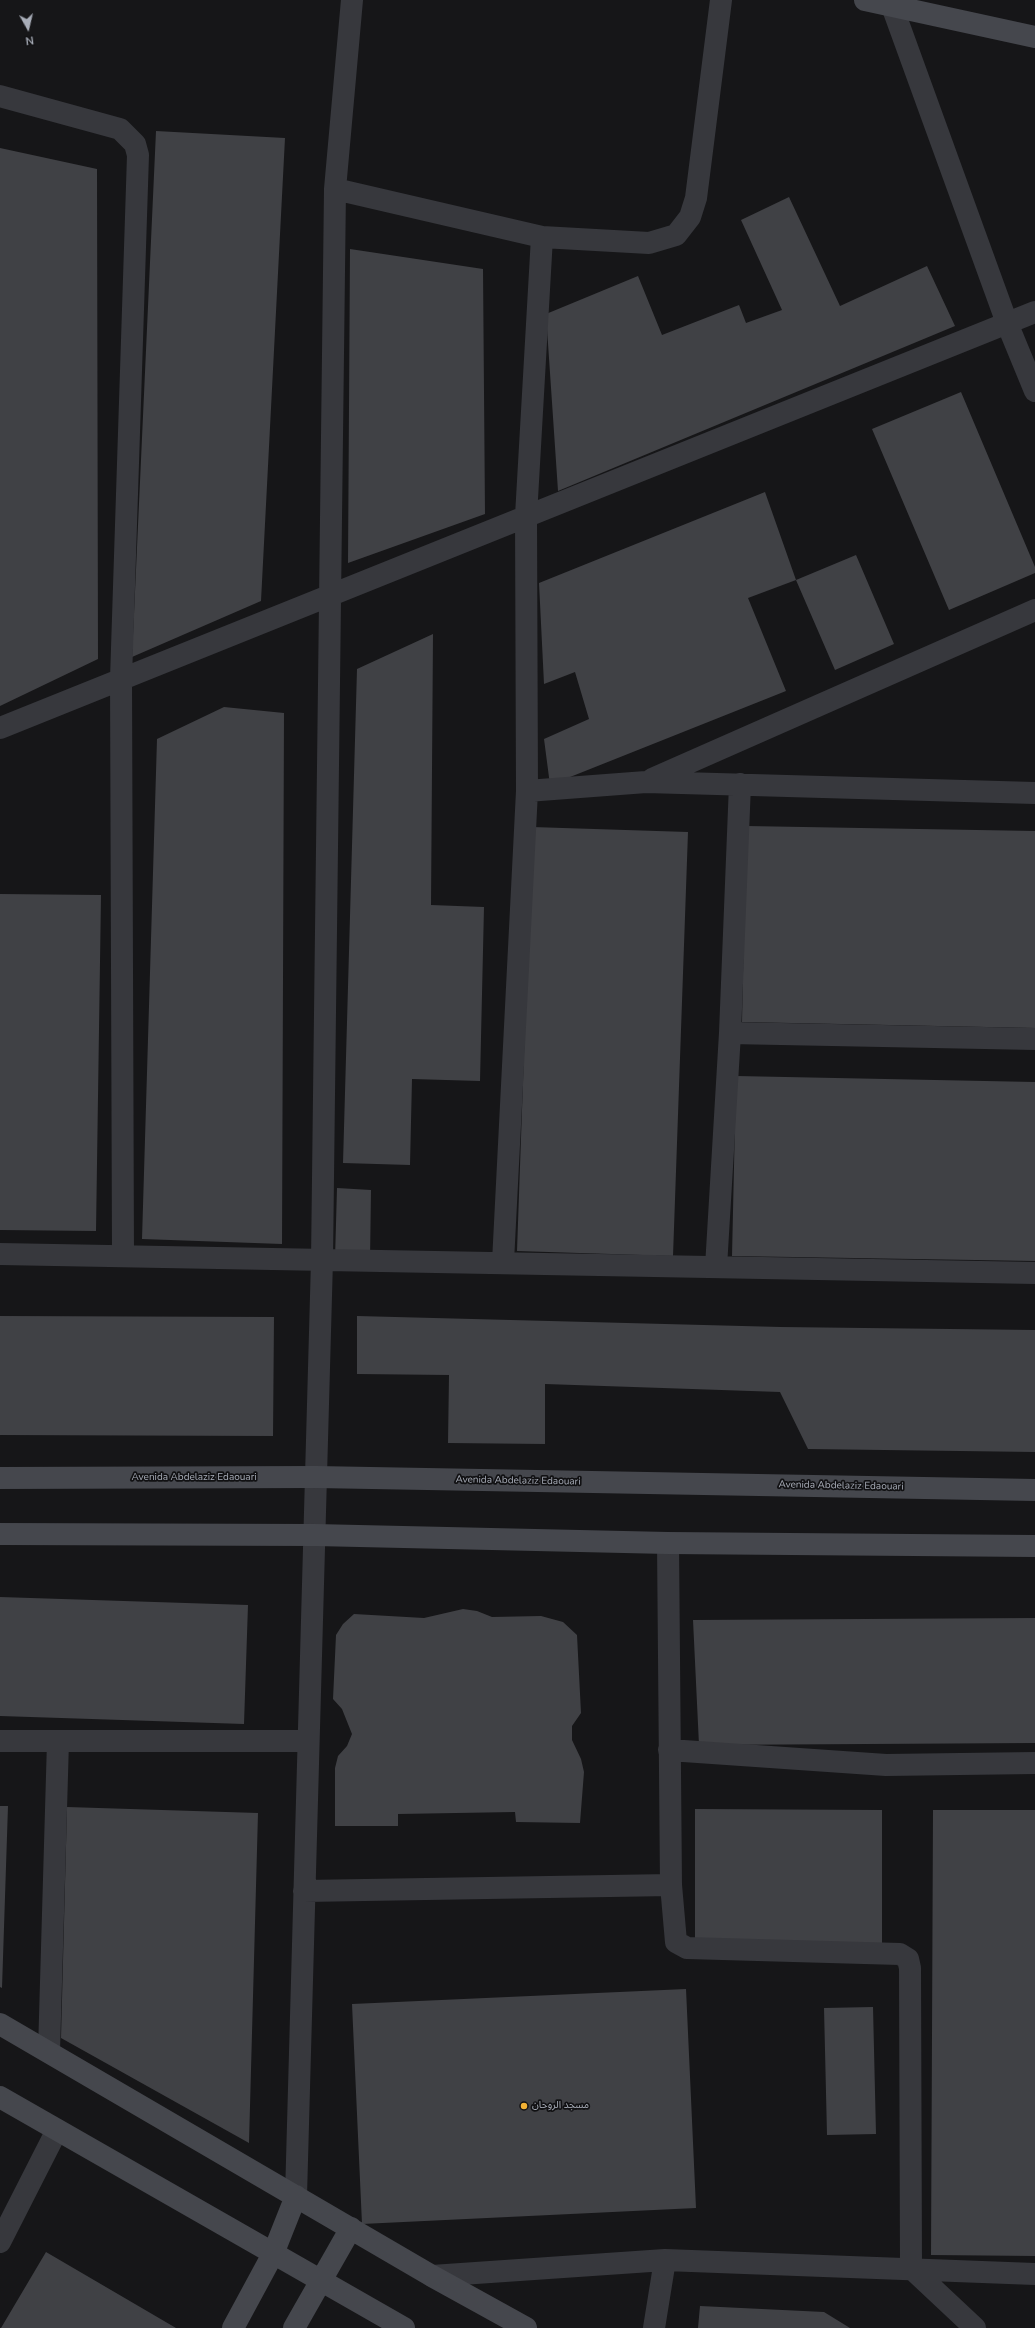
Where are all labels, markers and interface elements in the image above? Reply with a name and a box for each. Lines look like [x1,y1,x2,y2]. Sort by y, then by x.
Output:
north arrow [8,8,48,48]
text: N [25,32,35,48]
street label: Avenida Abdelaziz Edaouari [131,1472,257,1484]
street label: Avenida Abdelaziz Edaouari [455,1474,581,1488]
street label: Avenida Abdelaziz Edaouari [778,1479,904,1493]
place label: مسجد الروحان [532,2100,589,2112]
marker: مسجد الروحان [519,2101,529,2111]

